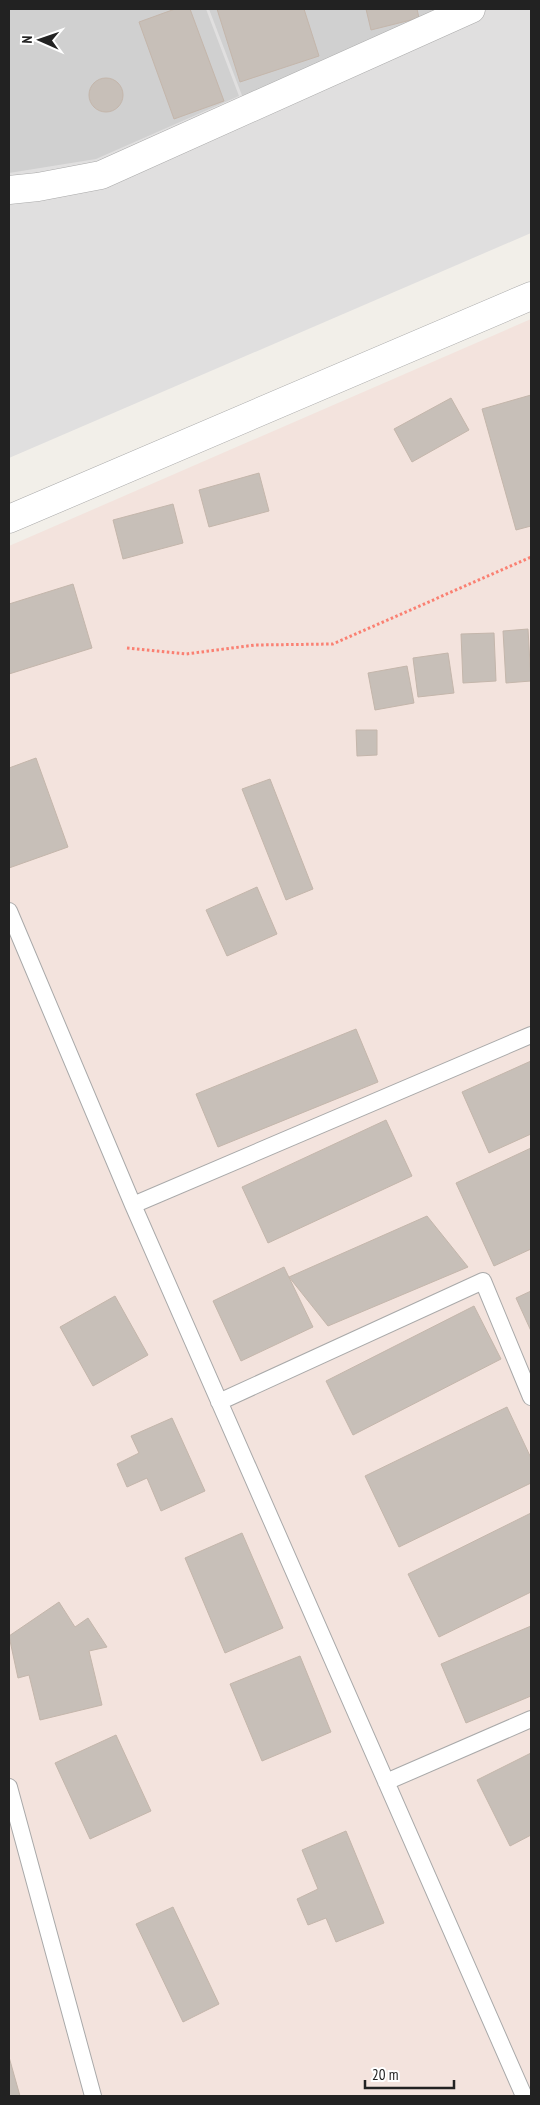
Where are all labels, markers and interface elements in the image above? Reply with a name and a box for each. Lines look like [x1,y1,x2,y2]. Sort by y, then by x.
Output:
north arrow [15,15,65,65]
text: N [18,35,36,44]
scale bar [365,2058,454,2090]
text: 20 m [372,2065,398,2084]

